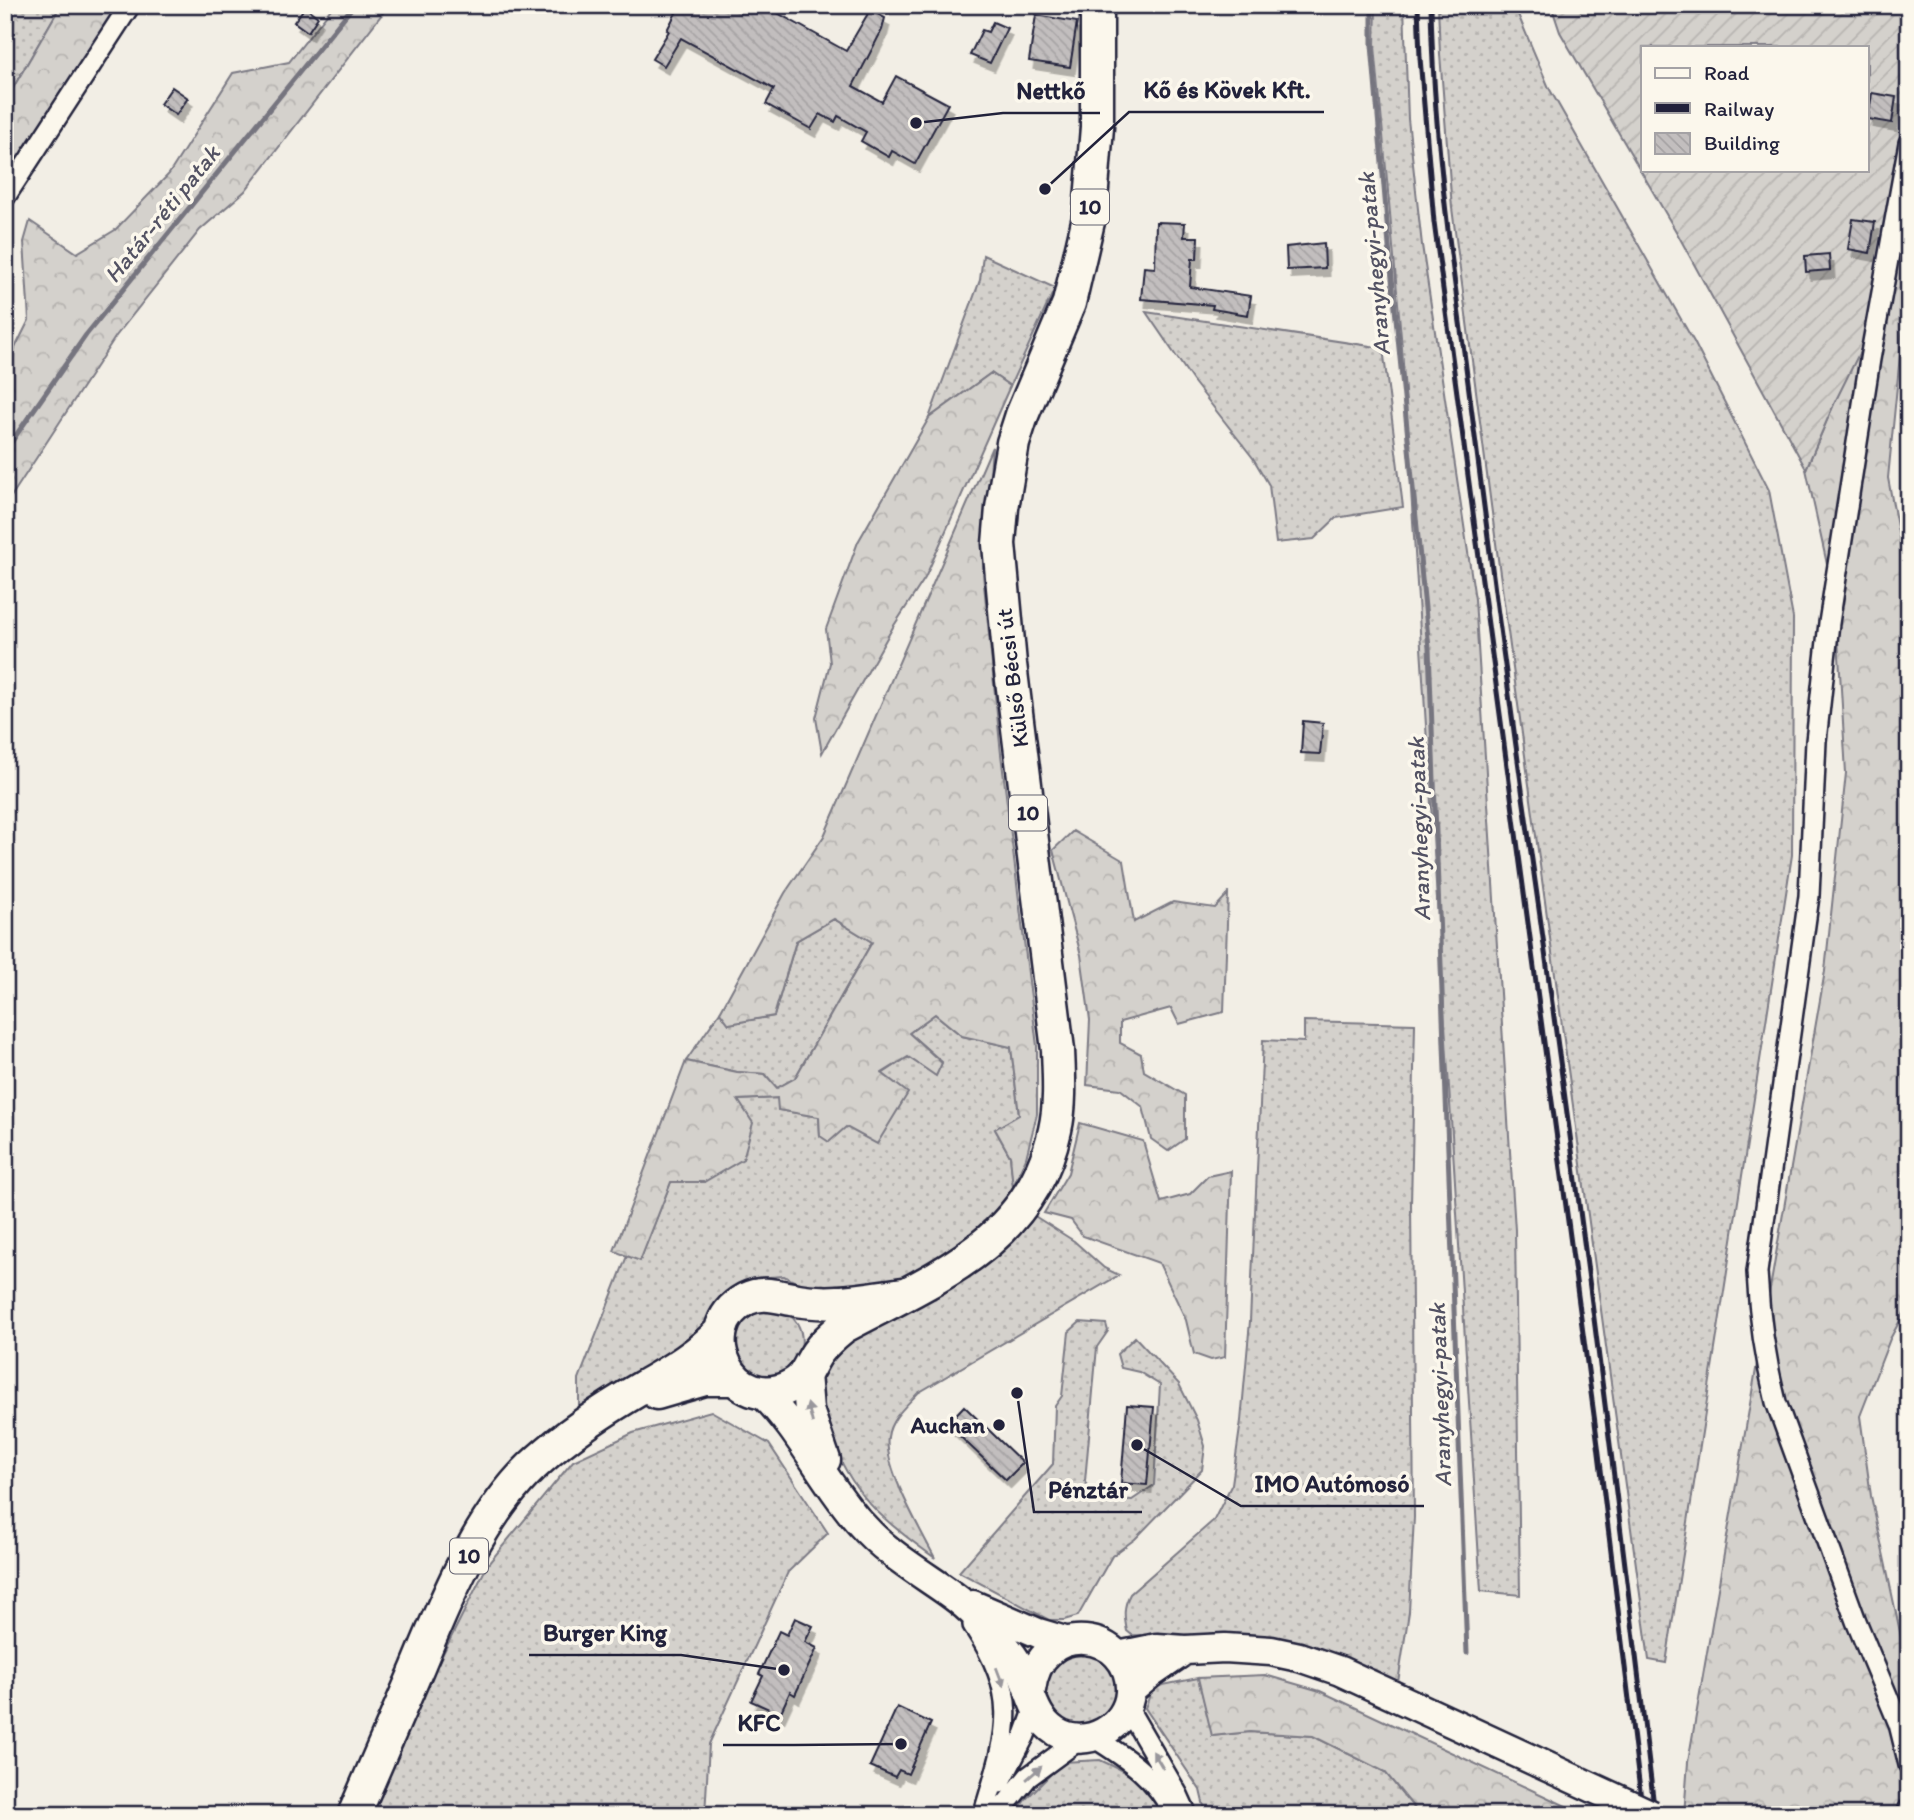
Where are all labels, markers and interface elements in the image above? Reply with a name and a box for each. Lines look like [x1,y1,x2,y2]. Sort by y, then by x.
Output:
legend [1641,46,1868,172]
text: Road [1704,60,1750,85]
callout: Kő és Kövek Kft. [1129,67,1324,112]
callout: Nettkő [1003,68,1100,113]
text: Kő és Kövek Kft. [1143,75,1311,104]
text: Nettkő [1016,76,1086,105]
text: Railway [1704,96,1774,121]
text: Building [1704,130,1780,155]
water label: Határ-réti patak [97,138,227,288]
water label: Aranyhegyi-patak [1351,170,1396,357]
road number: 10 [1071,190,1109,224]
street label: Külső Bécsi út [990,607,1034,749]
water label: Aranyhegyi-patak [1401,735,1436,921]
road number: 10 [1009,796,1047,830]
water label: Aranyhegyi-patak [1422,1301,1457,1487]
one-way arrow [804,1402,815,1424]
place label: Auchan [910,1411,986,1439]
marker: Auchan [991,1417,1007,1433]
callout: IMO Autómosó [1241,1461,1424,1506]
callout: Pénztár [1034,1467,1142,1512]
text: IMO Autómosó [1254,1469,1410,1498]
text: Pénztár [1048,1475,1128,1504]
road number: 10 [450,1538,488,1574]
callout: Burger King [529,1610,681,1655]
text: Burger King [543,1618,668,1648]
one-way arrow [994,1667,1005,1688]
callout: KFC [723,1700,794,1745]
text: KFC [737,1708,781,1737]
one-way arrow [1151,1751,1164,1770]
one-way arrow [1025,1765,1043,1781]

